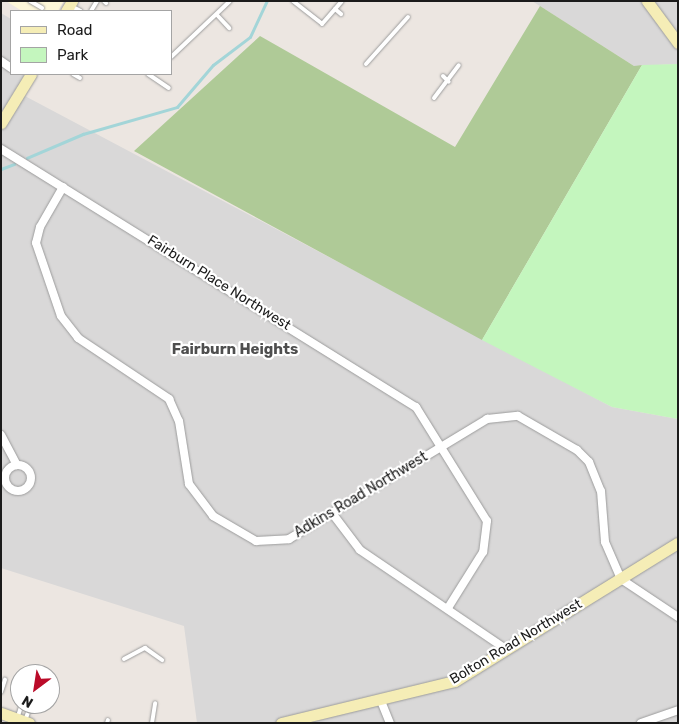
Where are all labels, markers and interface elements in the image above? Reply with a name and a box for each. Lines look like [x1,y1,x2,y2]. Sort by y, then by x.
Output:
legend [10,10,172,75]
text: Road [57,21,93,39]
text: Park [57,46,88,64]
street label: Fairburn Place Northwest [144,232,294,334]
district label: Fairburn Heights [172,341,298,359]
street label: Adkins Road Northwest [291,449,431,541]
street label: Bolton Road Northwest [447,596,585,688]
north arrow [10,664,60,714]
text: N [19,692,36,711]

